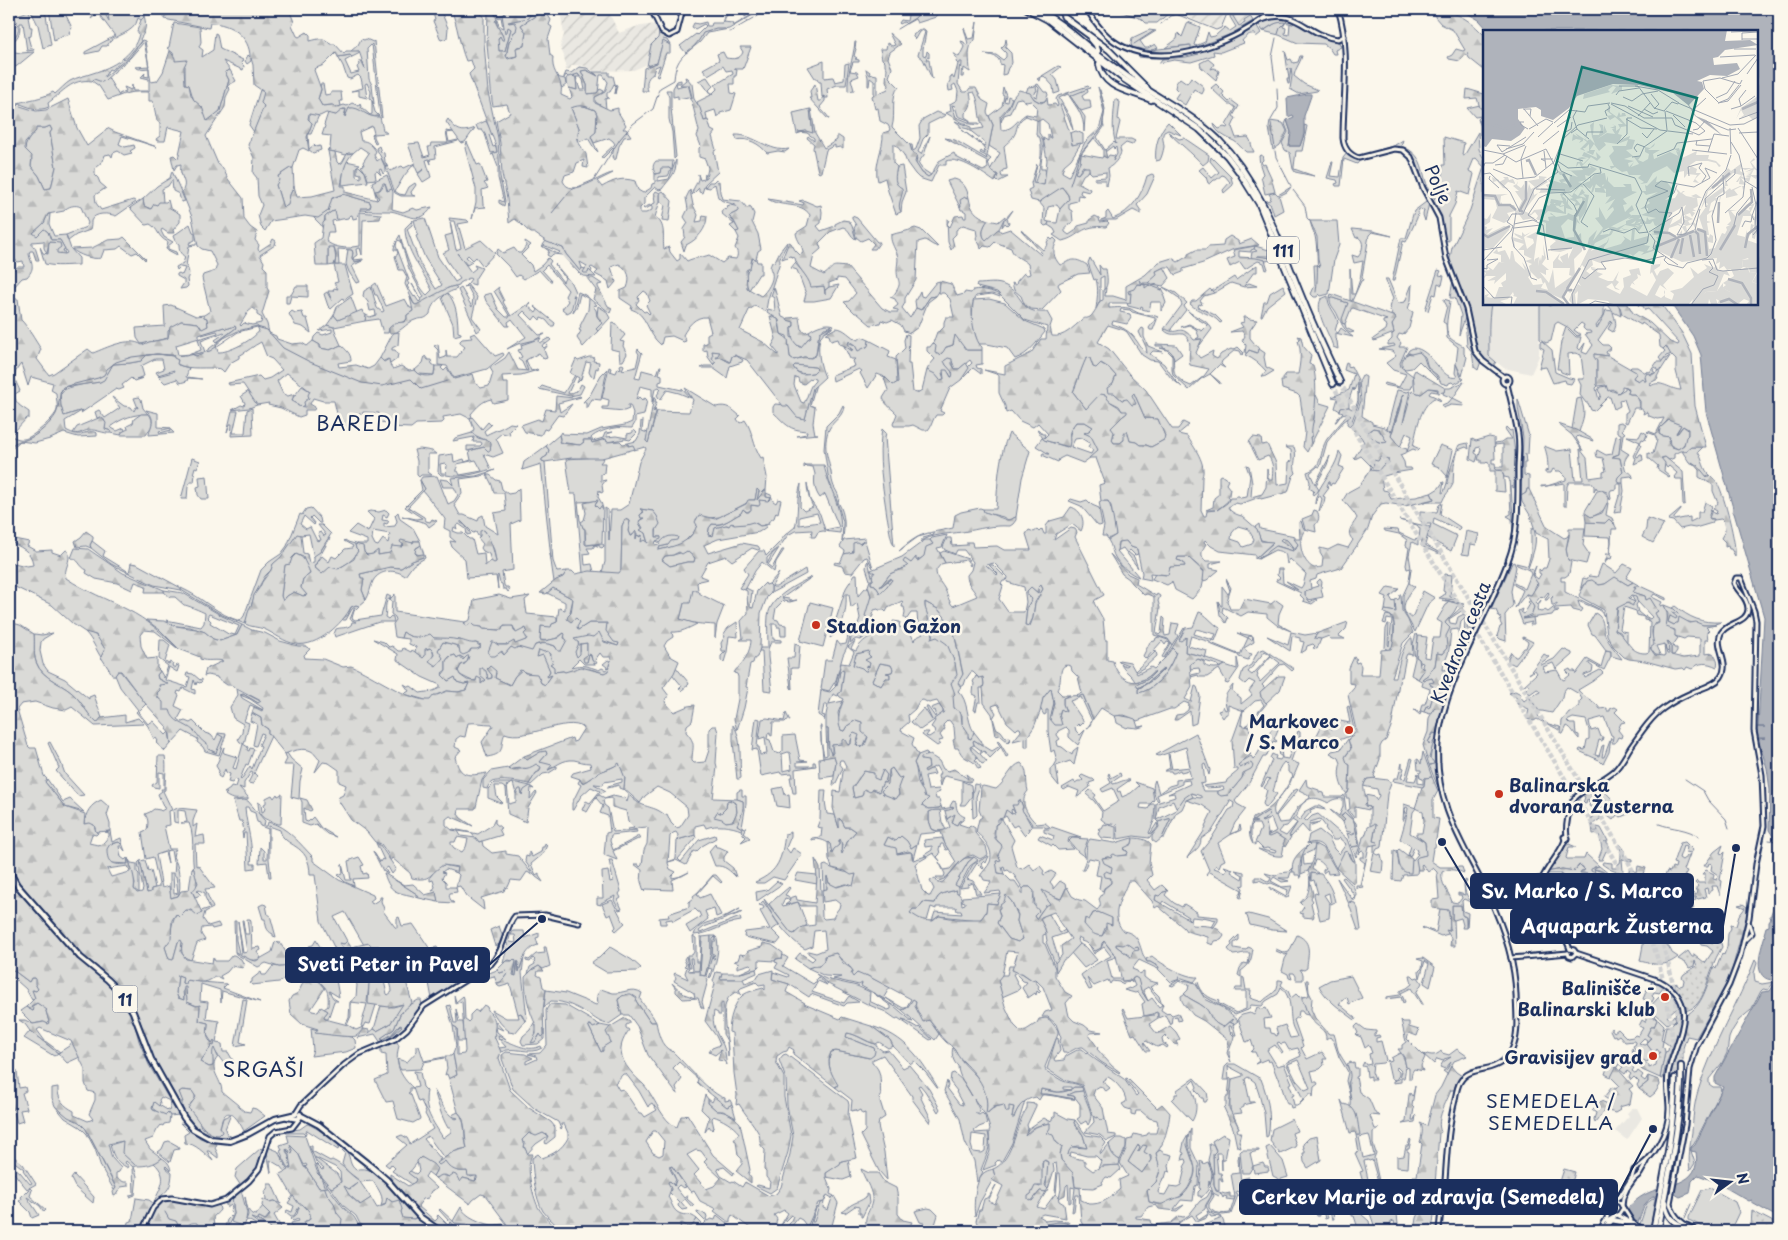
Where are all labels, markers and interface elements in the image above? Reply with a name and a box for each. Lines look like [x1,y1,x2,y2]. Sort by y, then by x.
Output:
inset map [1483,30,1758,305]
street label: Polje [1418,160,1460,208]
road number: 111 [1267,236,1299,264]
district label: BAREDI [316,408,400,438]
street label: Kvedrova cesta [1423,576,1497,707]
place label: Stadion Gažon [826,612,961,639]
marker: Stadion Gažon [810,619,822,631]
place label: Markovec / S. Marco [1245,707,1339,755]
marker: Markovec / S. Marco [1343,724,1355,736]
place label: Balinarska dvorana Žusterna [1509,771,1674,819]
marker: Balinarska dvorana Žusterna [1493,788,1505,800]
callout: Sv. Marko / S. Marco [1471,874,1693,908]
text: Sv. Marko / S. Marco [1481,876,1683,904]
callout: Aquapark Žusterna [1511,909,1723,943]
text: Aquapark Žusterna [1520,911,1713,939]
callout: Sveti Peter in Pavel [286,948,489,982]
text: Sveti Peter in Pavel [297,949,479,977]
place label: Balinišče - Balinarski klub [1517,974,1655,1022]
road number: 11 [112,986,138,1012]
marker: Balinišče - Balinarski klub [1659,991,1671,1003]
place label: Gravisijev grad [1504,1043,1643,1070]
marker: Gravisijev grad [1647,1050,1659,1062]
district label: SRGAŠI [223,1054,305,1084]
district label: SEMEDELA / SEMEDELLA [1486,1086,1616,1136]
north arrow [1706,1158,1756,1208]
text: N [1731,1170,1755,1187]
callout: Cerkev Marije od zdravja (Semedela) [1240,1180,1617,1214]
text: Cerkev Marije od zdravja (Semedela) [1251,1182,1605,1210]

